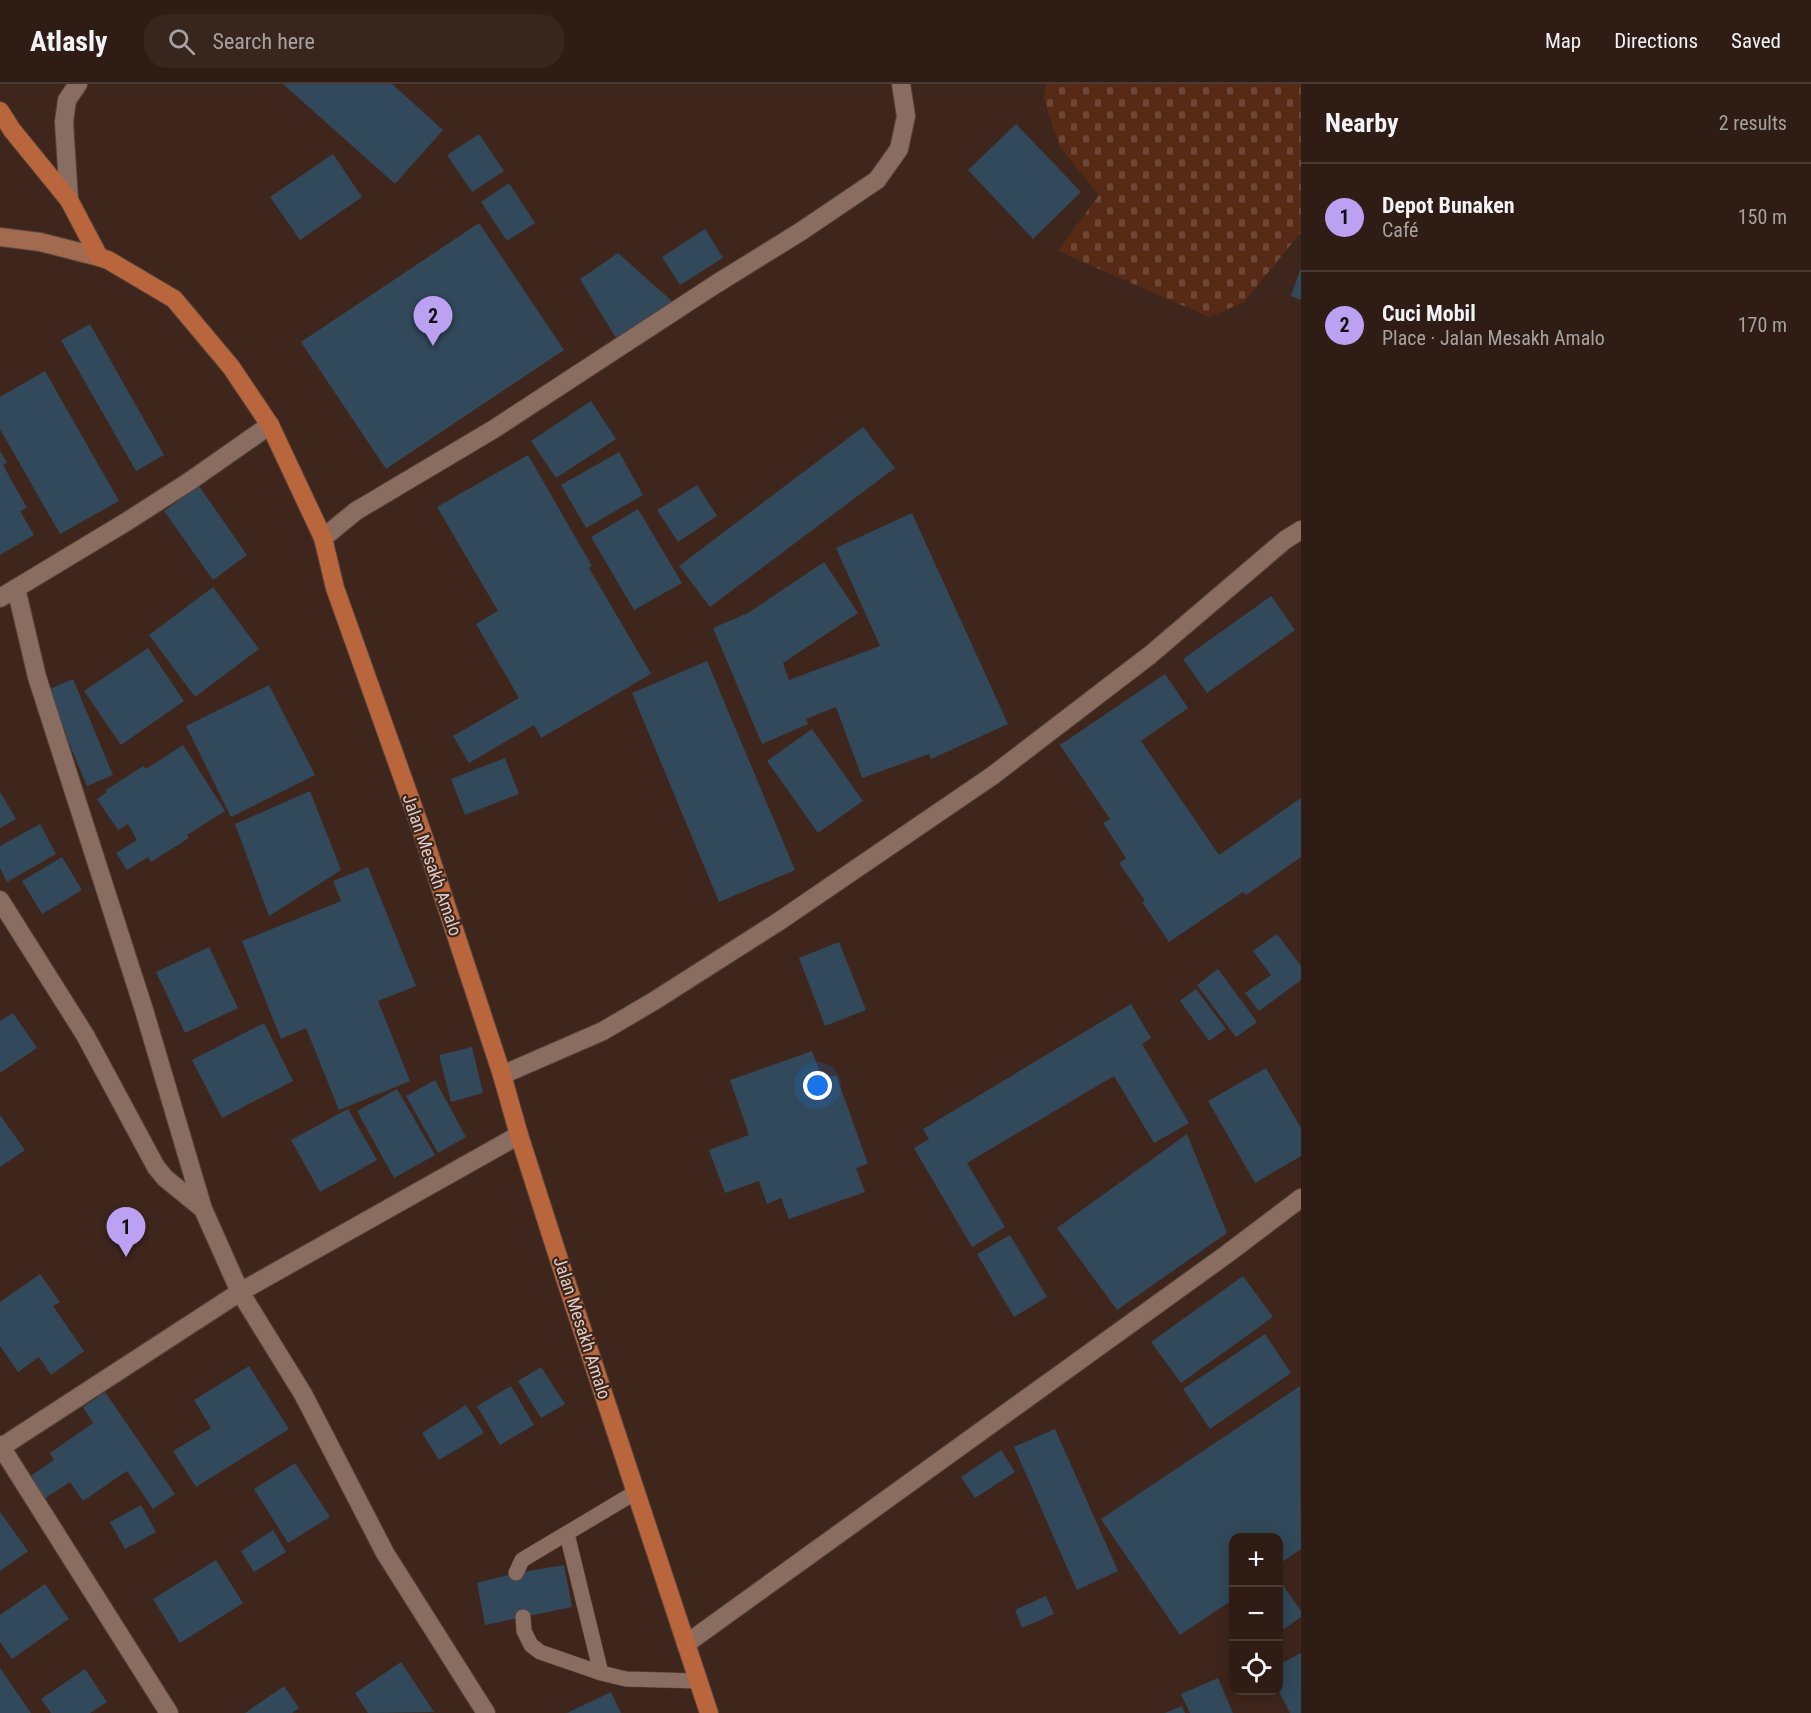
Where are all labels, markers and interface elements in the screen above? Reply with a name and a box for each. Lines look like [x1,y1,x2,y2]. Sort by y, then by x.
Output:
search box [144,14,564,68]
text: Atlasly [30,25,108,58]
icon: search [165,25,198,58]
text: Search here [213,29,315,54]
text: Map [1545,29,1581,53]
text: Directions [1614,29,1698,53]
text: Saved [1731,29,1781,53]
text: Nearby [1325,108,1399,138]
text: 2 results [1719,111,1787,135]
text: Depot Bunaken [1382,193,1515,218]
text: 1 [1339,205,1350,229]
text: 150 m [1738,205,1787,229]
text: Café [1382,218,1418,242]
pin: 2 [414,296,452,346]
text: Cuci Mobil [1382,301,1476,326]
text: 2 [1339,313,1350,337]
text: 170 m [1738,313,1787,337]
text: Place · Jalan Mesakh Amalo [1382,326,1605,350]
street label: Jalan Mesakh Amalo [398,791,467,938]
your location [803,1071,832,1100]
pin: 1 [106,1208,146,1257]
street label: Jalan Mesakh Amalo [550,1254,615,1402]
map controls [1229,1533,1283,1695]
button: + [1229,1533,1283,1587]
button: − [1229,1587,1283,1641]
button: locate [1229,1641,1283,1695]

